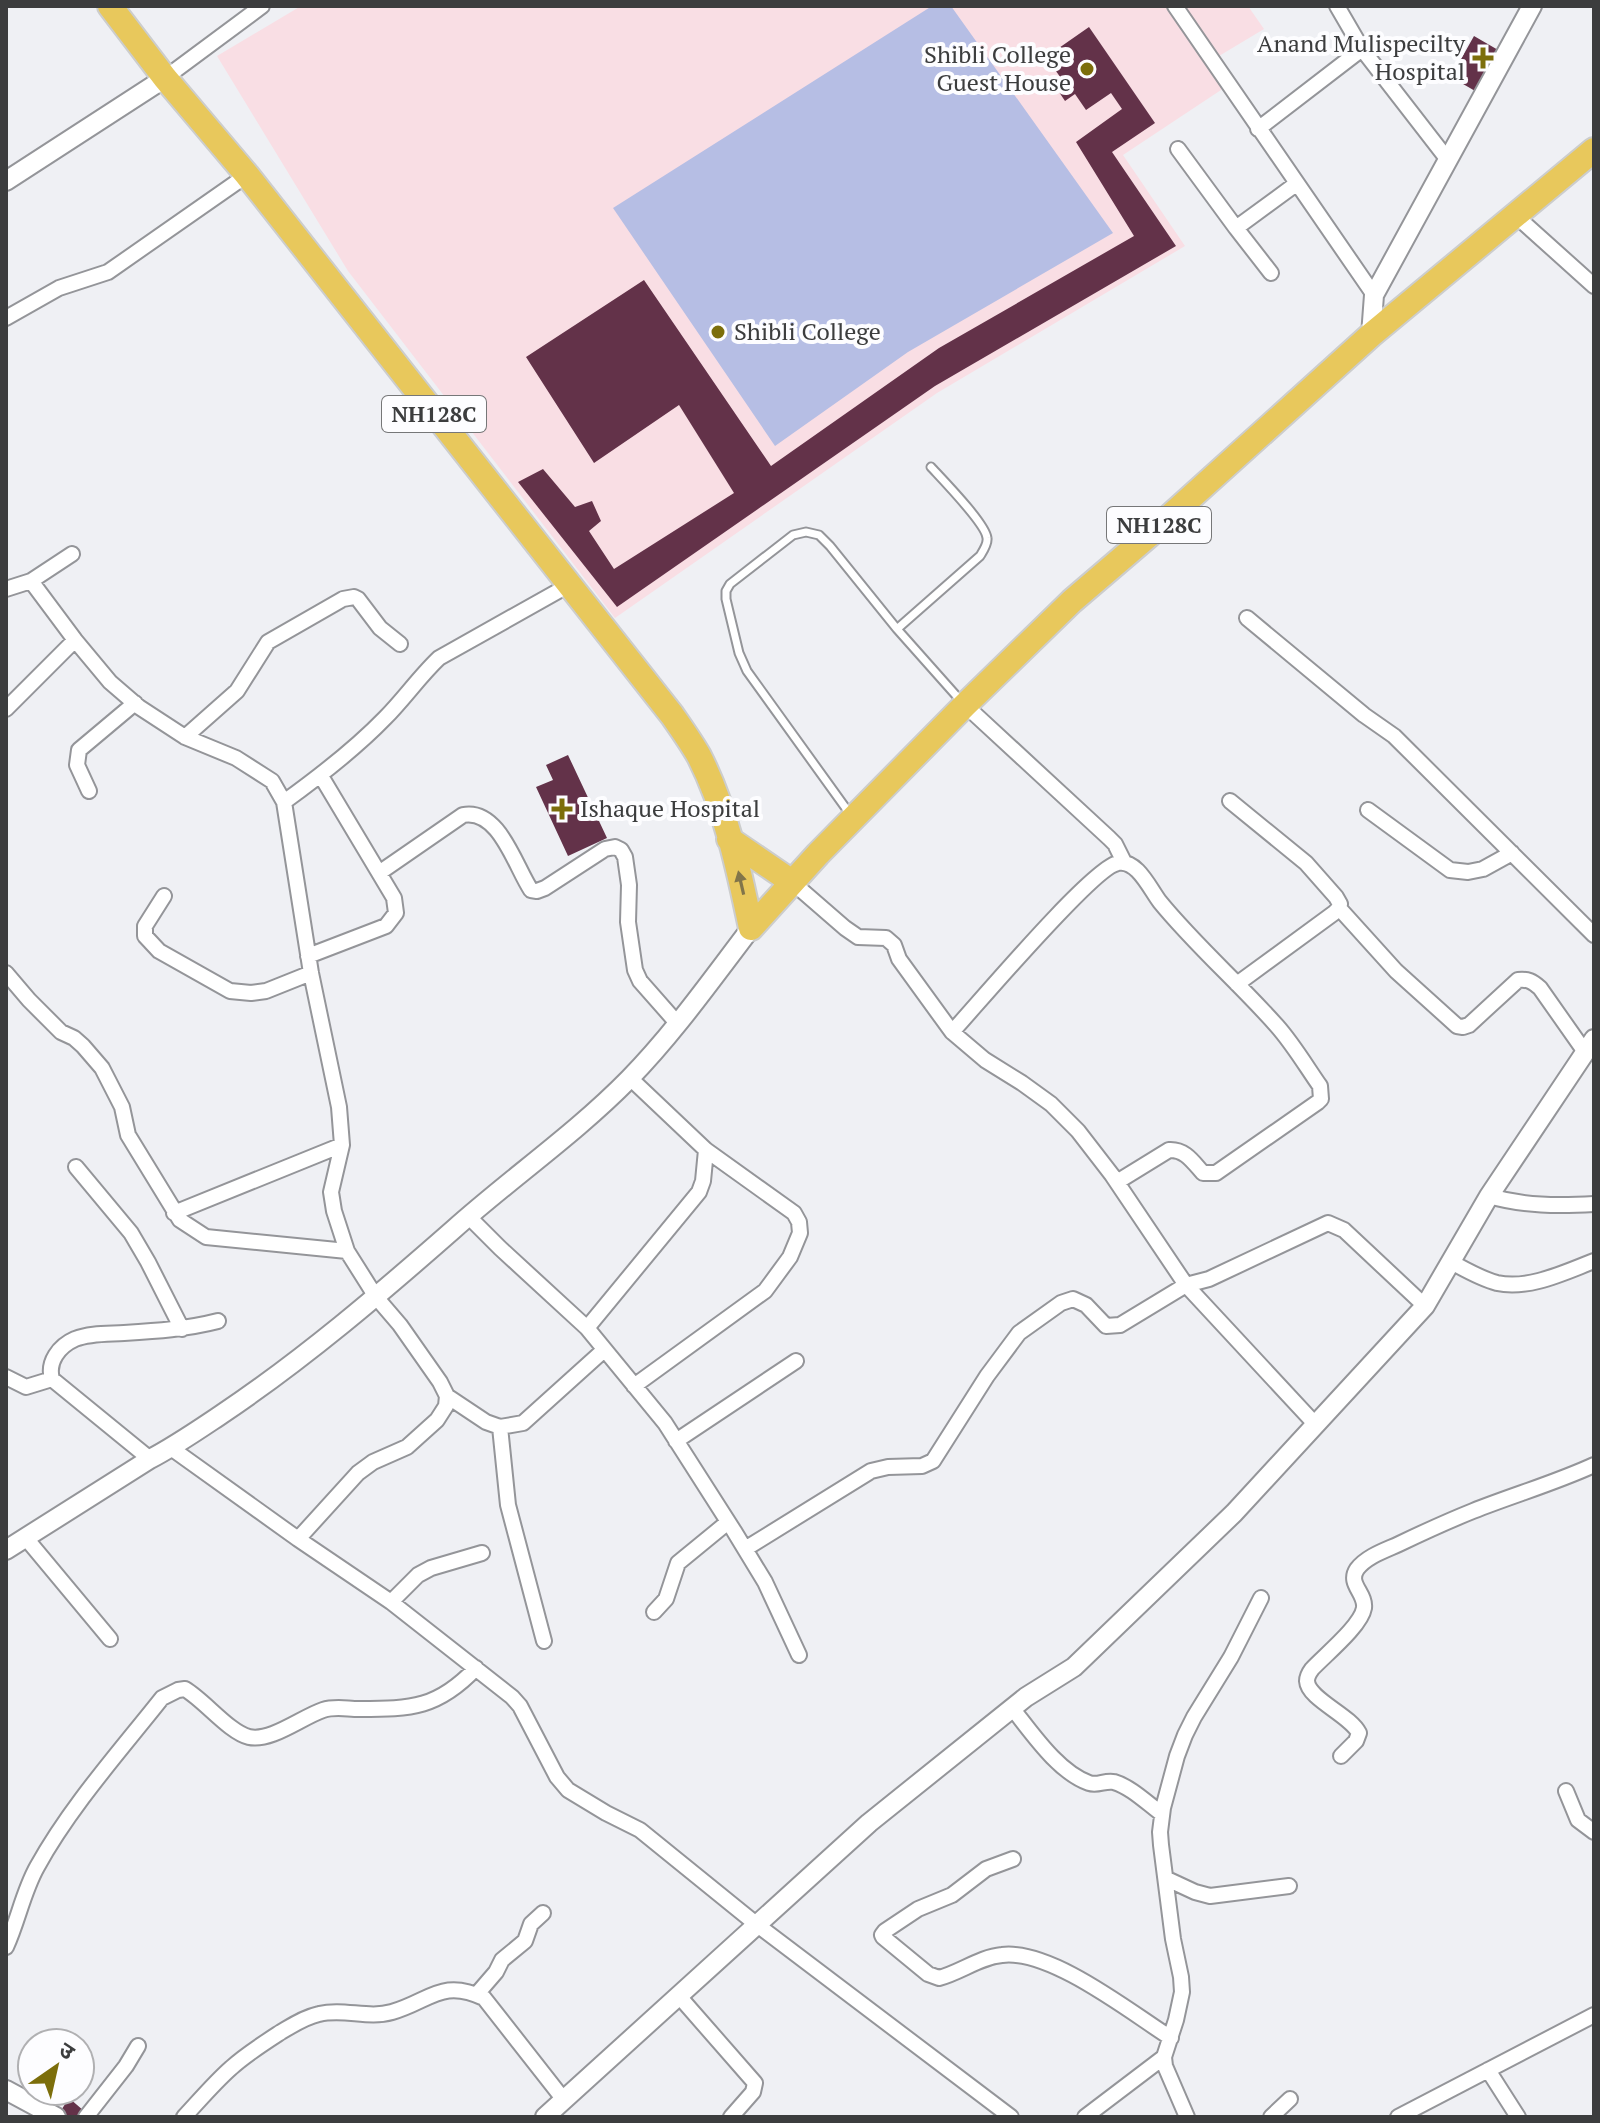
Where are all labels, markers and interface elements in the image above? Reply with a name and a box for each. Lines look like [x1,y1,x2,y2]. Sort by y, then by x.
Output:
place label: Anand Mulispecilty Hospital [1257,27,1466,87]
place label: Shibli College Guest House [924,38,1071,98]
marker: Anand Mulispecilty Hospital [1472,47,1494,69]
marker: Shibli College Guest House [1078,60,1096,78]
place label: Shibli College [734,315,881,347]
marker: Shibli College [709,323,727,341]
road number: NH128C [382,396,486,432]
road number: NH128C [1107,507,1211,543]
place label: Ishaque Hospital [580,792,760,824]
marker: Ishaque Hospital [551,798,573,820]
one-way arrow [734,871,747,896]
north arrow [16,2027,96,2107]
text: उ [54,2034,82,2066]

